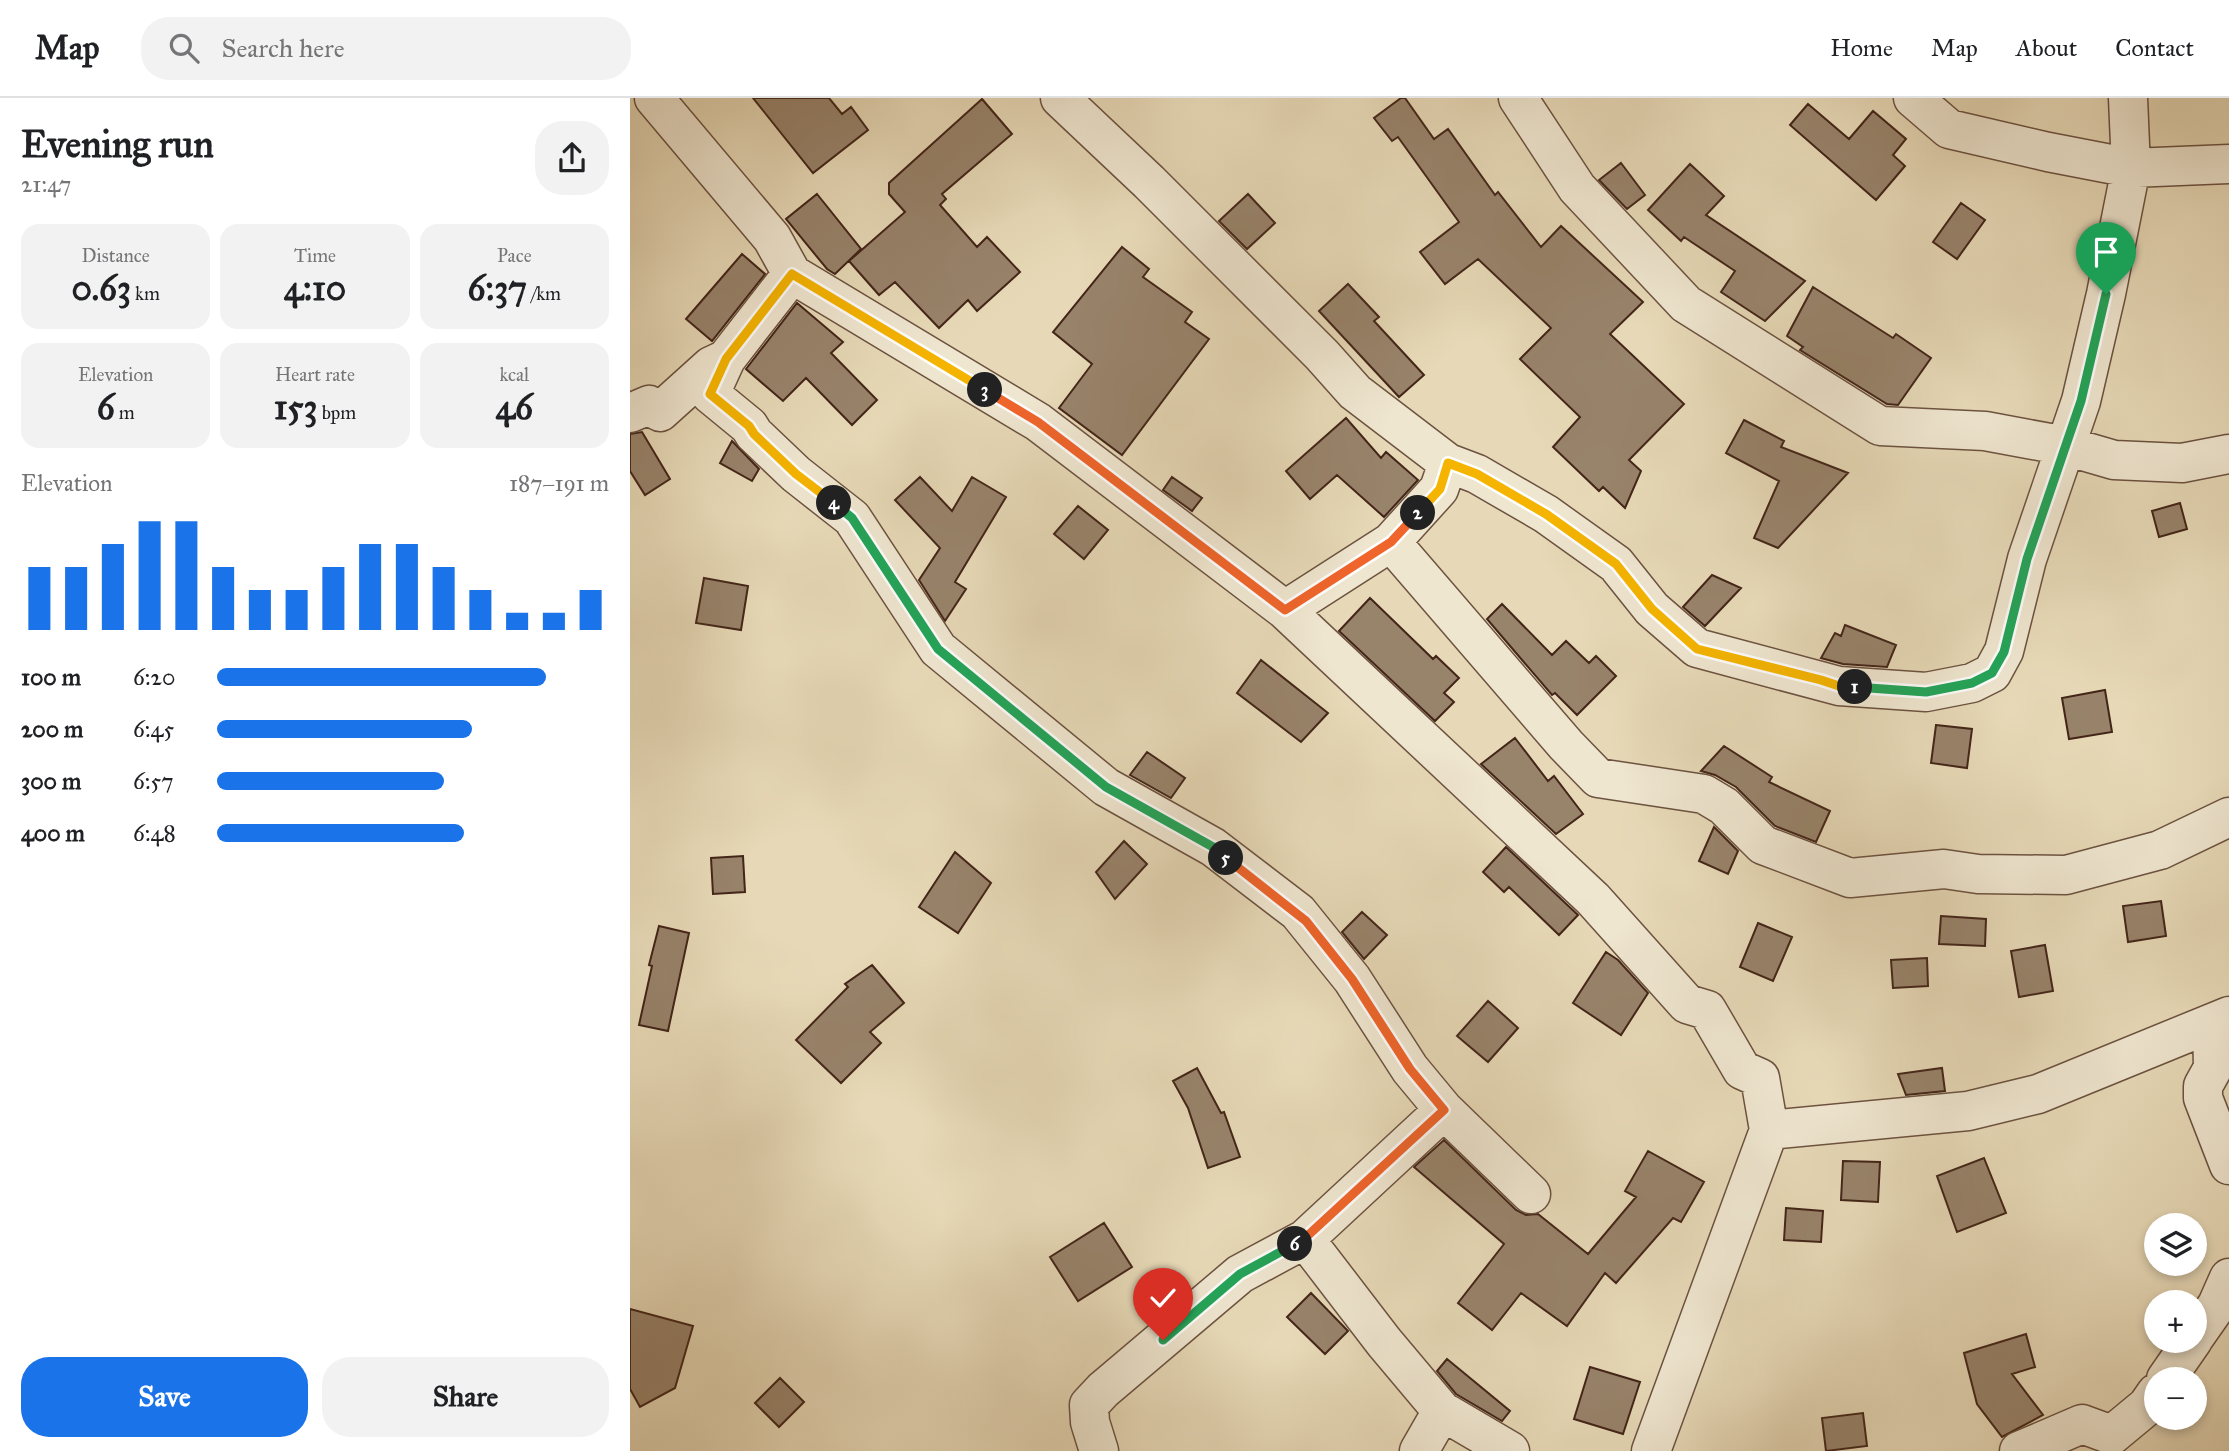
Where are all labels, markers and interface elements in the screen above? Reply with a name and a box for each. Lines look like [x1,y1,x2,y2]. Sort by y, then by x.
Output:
search box [141,17,631,80]
text: Map [35,28,99,68]
icon: search [165,29,203,67]
text: Search here [221,32,345,64]
text: Home [1830,33,1893,63]
text: Map [1931,33,1978,63]
text: About [2016,33,2077,63]
text: Contact [2115,33,2194,63]
text: Evening run [21,121,214,167]
button: share [535,121,609,195]
text: 21:47 [21,170,71,198]
pin [2076,222,2136,294]
icon: arrive [2087,233,2125,271]
text: Distance [82,244,150,267]
text: Time [294,244,336,267]
text: Pace [497,244,532,267]
text: 0.63 [71,267,131,310]
text: 4:10 [284,267,346,310]
text: 6:37 [468,267,527,310]
text: km [131,282,160,305]
text: /km [527,282,561,305]
text: Elevation [78,363,153,386]
text: Heart rate [275,363,355,386]
text: kcal [499,363,529,386]
pin: 3 [968,372,1002,408]
text: 3 [981,378,988,401]
text: 6 [97,386,115,429]
text: 153 [274,386,318,429]
text: 46 [496,386,533,429]
text: m [115,401,135,424]
text: bpm [318,401,356,424]
text: Elevation [21,469,112,497]
text: 187–191 m [509,469,609,497]
pin: 4 [816,486,852,520]
text: 4 [828,491,839,514]
pin: 2 [1400,496,1436,530]
text: 2 [1413,501,1422,524]
text: 100 m [21,663,81,691]
text: 6:20 [133,663,175,691]
pin: 1 [1838,670,1872,704]
text: 1 [1851,675,1858,698]
text: 200 m [21,715,83,743]
text: 6:45 [133,715,174,743]
text: 300 m [21,767,81,795]
text: 6:57 [133,767,174,795]
text: 400 m [21,819,85,847]
text: 6:48 [133,819,176,847]
pin: 5 [1208,840,1244,876]
text: 5 [1221,846,1230,869]
map controls [2144,1213,2207,1430]
button: layers [2144,1213,2207,1276]
pin: 6 [1278,1226,1312,1262]
text: 6 [1290,1232,1299,1255]
pin [1133,1268,1193,1340]
icon: check [1144,1279,1182,1317]
button: + [2144,1290,2207,1353]
button: Save [21,1357,308,1437]
button: Share [322,1357,609,1437]
button: − [2144,1367,2207,1430]

